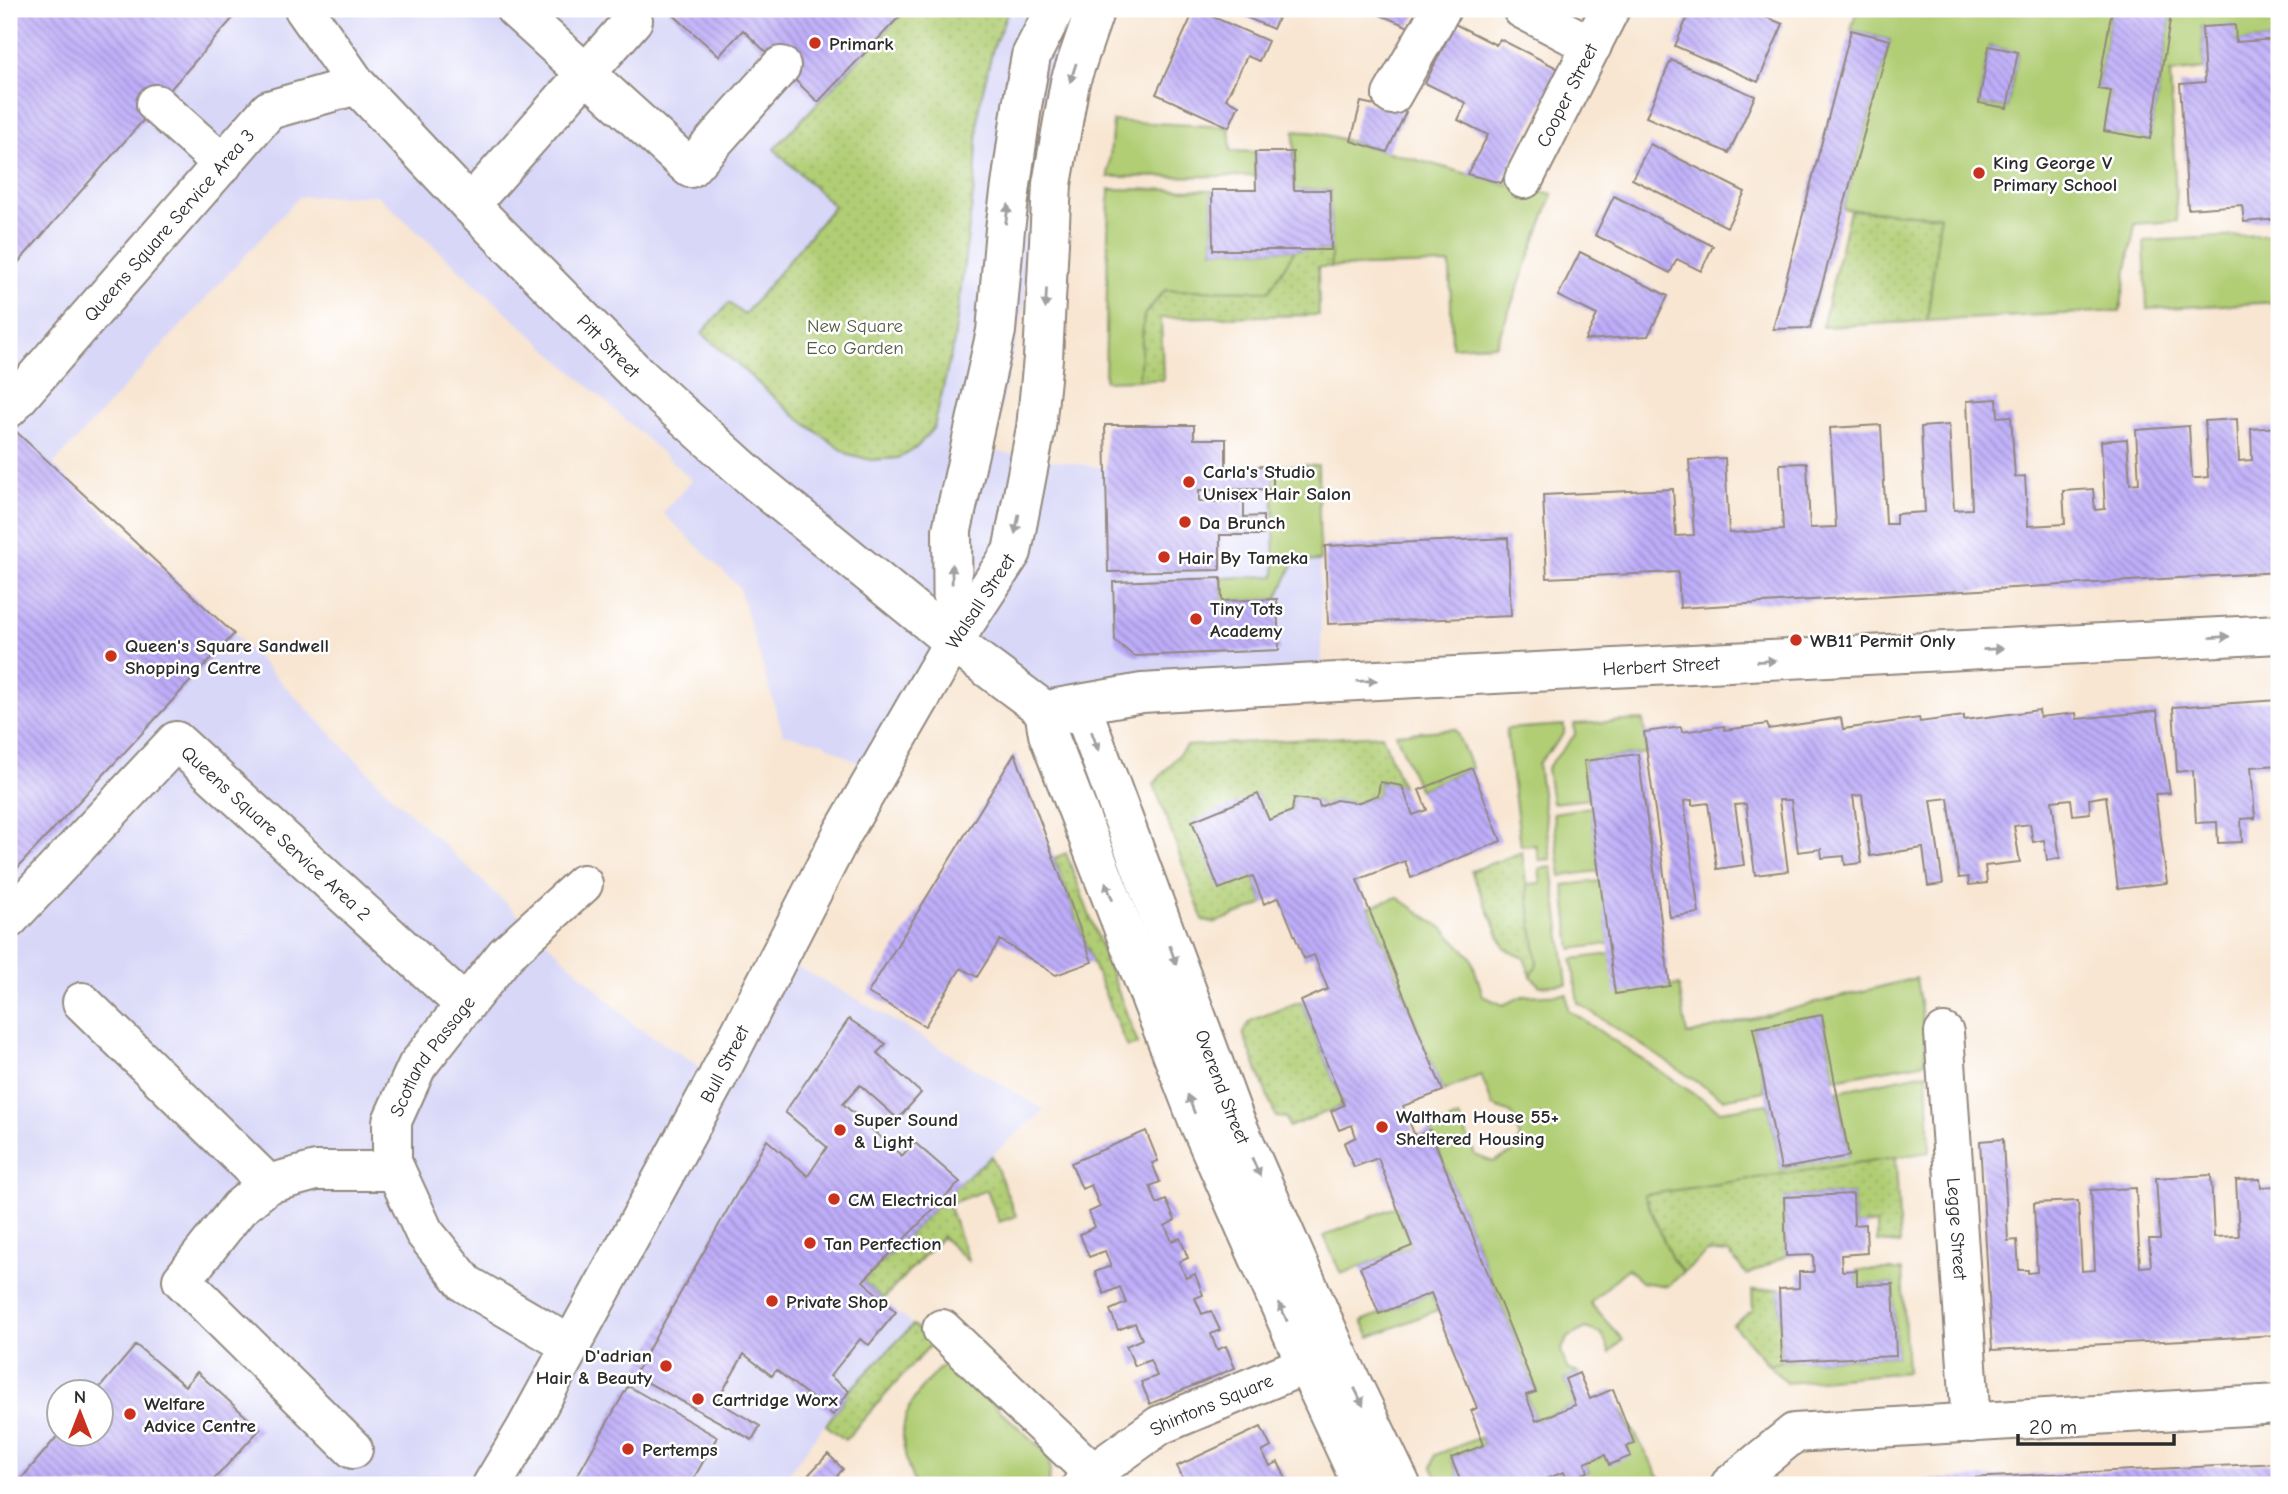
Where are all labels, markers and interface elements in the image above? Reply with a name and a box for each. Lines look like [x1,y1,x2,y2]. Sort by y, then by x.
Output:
place label: Primark [829,33,894,55]
marker: Primark [807,35,823,51]
street label: Cooper Street [1532,40,1603,151]
one-way arrow [1068,63,1078,84]
street label: Queens Square Service Area 3 [80,125,259,326]
place label: King George V Primary School [1993,152,2117,196]
marker: King George V Primary School [1971,165,1987,181]
one-way arrow [1002,203,1013,225]
one-way arrow [1040,288,1051,310]
street label: Pitt Street [572,310,644,383]
park label: New Square Eco Garden [806,315,904,359]
place label: Carla's Studio Unisex Hair Salon [1203,461,1351,505]
marker: Carla's Studio Unisex Hair Salon [1181,474,1197,490]
place label: Da Brunch [1199,512,1286,534]
one-way arrow [1012,513,1023,535]
marker: Da Brunch [1177,514,1193,530]
place label: Hair By Tameka [1178,547,1309,569]
street label: Walsall Street [942,549,1020,653]
marker: Hair By Tameka [1156,549,1172,565]
one-way arrow [947,562,958,584]
place label: Tiny Tots Academy [1210,598,1283,642]
marker: Tiny Tots Academy [1188,611,1204,627]
place label: WB11 Permit Only [1810,630,1956,652]
marker: WB11 Permit Only [1788,632,1804,648]
one-way arrow [2209,632,2231,643]
place label: Queen's Square Sandwell Shopping Centre [125,635,329,679]
one-way arrow [1982,644,2004,655]
marker: Queen's Square Sandwell Shopping Centre [103,648,119,664]
street label: Herbert Street [1602,653,1721,681]
one-way arrow [1755,655,1777,666]
one-way arrow [1356,675,1378,686]
one-way arrow [1089,731,1100,752]
street label: Queens Square Service Area 2 [176,741,375,925]
one-way arrow [1104,881,1115,902]
one-way arrow [1168,944,1179,965]
street label: Scotland Passage [385,992,480,1120]
street label: Bull Street [696,1021,754,1107]
street label: Overend Street [1190,1027,1254,1148]
one-way arrow [1186,1093,1197,1114]
place label: Waltham House 55+ Sheltered Housing [1396,1106,1559,1150]
place label: Super Sound & Light [854,1109,958,1153]
marker: Waltham House 55+ Sheltered Housing [1374,1119,1390,1135]
marker: Super Sound & Light [832,1122,848,1138]
one-way arrow [1250,1157,1262,1177]
street label: Legge Street [1942,1177,1971,1281]
place label: CM Electrical [848,1189,957,1211]
marker: CM Electrical [826,1191,842,1207]
place label: Tan Perfection [824,1233,942,1255]
marker: Tan Perfection [802,1235,818,1251]
place label: Private Shop [786,1291,888,1313]
marker: Private Shop [764,1293,780,1309]
one-way arrow [1277,1302,1289,1322]
place label: D'adrian Hair & Beauty [536,1345,652,1389]
marker: D'adrian Hair & Beauty [658,1358,674,1374]
street label: Shintons Square [1146,1369,1277,1441]
north arrow [46,1378,116,1448]
text: N [74,1386,86,1408]
one-way arrow [1353,1387,1365,1407]
place label: Cartridge Worx [712,1389,838,1411]
marker: Cartridge Worx [690,1391,706,1407]
place label: Welfare Advice Centre [144,1393,256,1437]
scale bar [2018,1403,2174,1447]
marker: Welfare Advice Centre [122,1406,138,1422]
text: 20 m [2029,1415,2077,1439]
place label: Pertemps [642,1439,718,1461]
marker: Pertemps [620,1441,636,1457]

